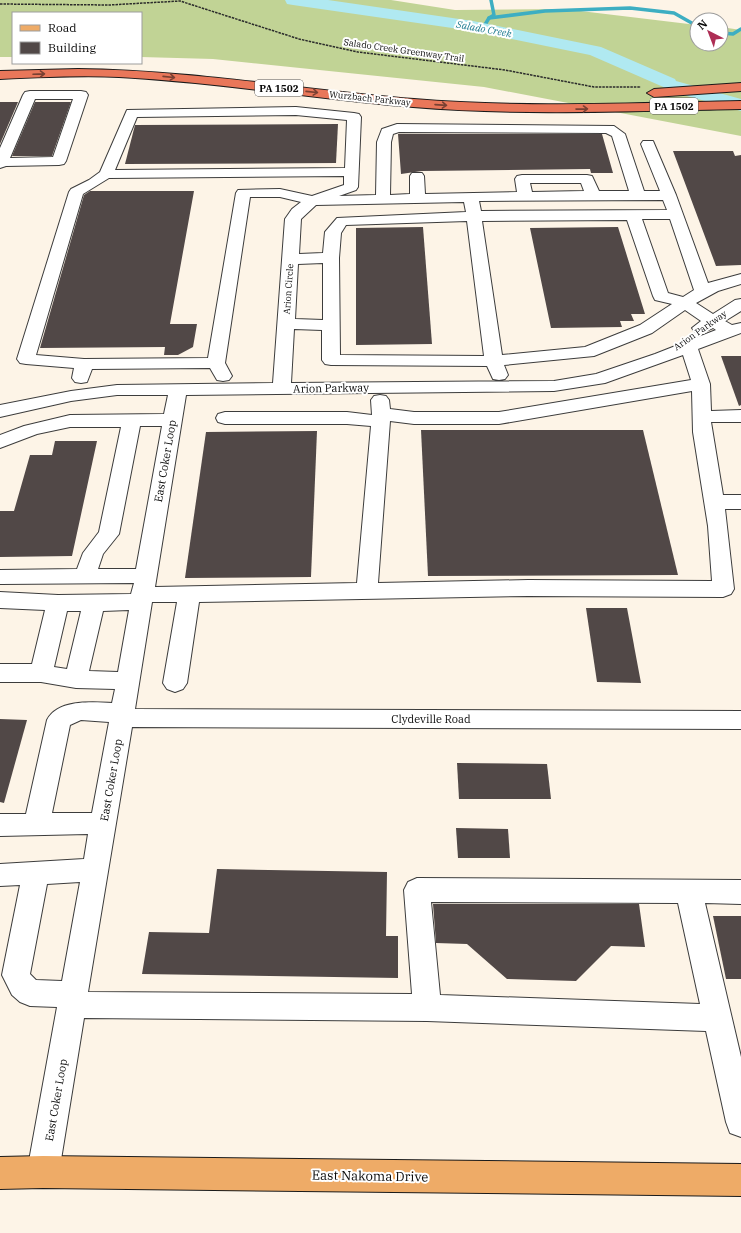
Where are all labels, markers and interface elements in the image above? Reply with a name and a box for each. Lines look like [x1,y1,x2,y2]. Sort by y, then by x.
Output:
legend [12,12,142,64]
north arrow [689,12,729,52]
text: N [694,16,710,33]
water label: Salado Creek [454,18,513,40]
text: Road [48,20,77,35]
street label: Salado Creek Greenway Trail [343,36,465,64]
text: Building [48,40,96,55]
one-way arrow [32,70,45,78]
one-way arrow [162,73,175,80]
road number: PA 1502 [255,80,303,96]
one-way arrow [305,88,318,96]
street label: Wurzbach Parkway [329,88,411,108]
road number: PA 1502 [650,98,698,114]
one-way arrow [434,101,447,109]
one-way arrow [576,105,589,112]
street label: Arion Circle [281,263,295,315]
street label: Arion Parkway [671,308,729,352]
street label: Arion Parkway [293,380,369,396]
street label: East Coker Loop [151,418,179,503]
street label: Clydeville Road [391,712,471,726]
street label: East Coker Loop [97,737,125,822]
street label: East Coker Loop [42,1057,70,1142]
street label: East Nakoma Drive [312,1166,428,1186]

